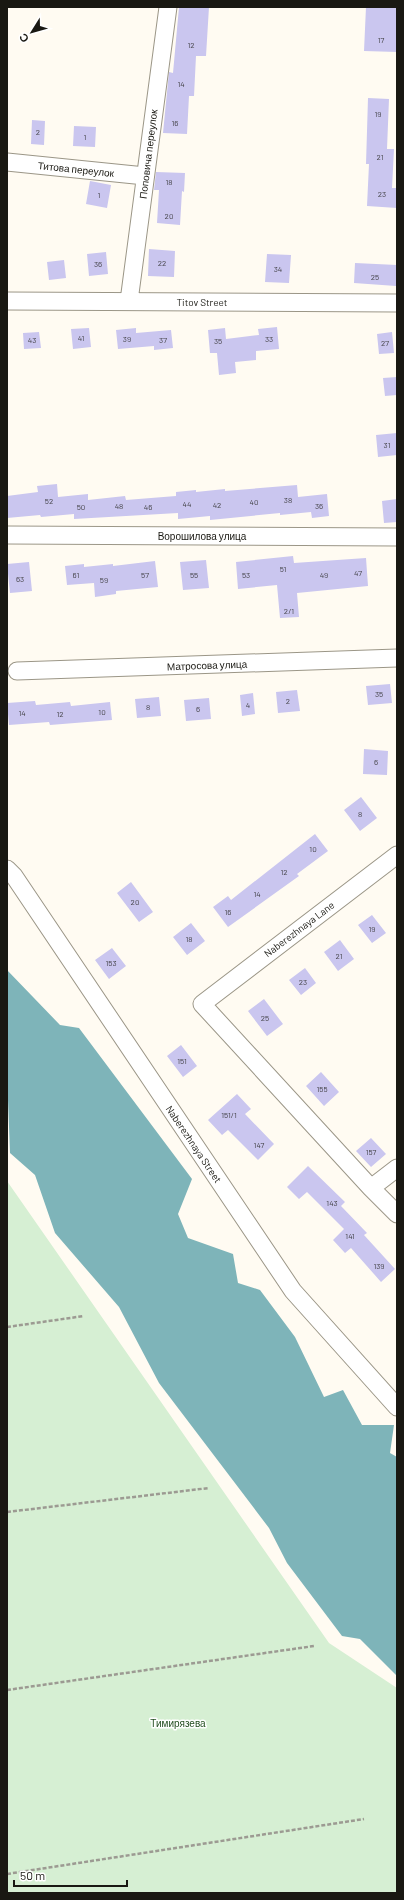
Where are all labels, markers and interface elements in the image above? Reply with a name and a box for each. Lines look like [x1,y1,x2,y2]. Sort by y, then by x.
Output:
north arrow [12,12,52,52]
text: С [16,31,31,45]
house number: 17 [378,35,385,45]
house number: 12 [187,40,195,50]
house number: 14 [177,79,185,89]
street label: Поповича переулок [137,108,160,199]
house number: 19 [375,109,381,119]
house number: 16 [172,118,178,128]
house number: 2 [36,127,40,137]
house number: 1 [84,132,87,142]
house number: 21 [377,152,384,162]
street label: Титова переулок [37,159,115,179]
house number: 18 [166,177,172,187]
house number: 23 [378,189,386,199]
house number: 1 [98,190,101,200]
house number: 20 [165,211,173,221]
house number: 22 [158,258,166,268]
house number: 36 [94,259,102,269]
house number: 34 [274,264,282,274]
house number: 25 [371,272,379,282]
street label: Titov Street [177,296,228,308]
house number: 41 [78,333,84,343]
house number: 39 [123,334,131,344]
house number: 33 [265,334,273,344]
house number: 43 [28,335,36,345]
house number: 37 [159,335,167,345]
house number: 35 [214,336,222,346]
house number: 27 [381,338,389,348]
house number: 31 [384,440,391,450]
house number: 38 [284,495,292,505]
house number: 52 [45,496,53,506]
house number: 40 [250,497,258,507]
house number: 44 [183,499,191,509]
house number: 42 [213,500,221,510]
house number: 48 [115,501,123,511]
house number: 36 [315,501,323,511]
house number: 50 [77,502,85,512]
house number: 46 [144,502,152,512]
street label: Ворошилова улица [158,530,247,542]
house number: 51 [280,564,287,574]
house number: 47 [354,568,362,578]
house number: 61 [73,570,80,580]
house number: 57 [141,570,149,580]
house number: 55 [190,570,198,580]
house number: 53 [242,570,250,580]
house number: 49 [320,570,328,580]
house number: 63 [16,574,24,584]
house number: 59 [100,575,108,585]
house number: 2/1 [284,606,294,616]
street label: Матросова улица [167,658,248,672]
house number: 35 [375,689,383,699]
house number: 2 [286,696,290,706]
house number: 4 [246,700,250,710]
house number: 8 [146,702,150,712]
house number: 6 [196,704,200,714]
house number: 10 [98,707,106,717]
house number: 14 [18,708,26,718]
house number: 12 [56,709,64,719]
house number: 6 [374,757,378,767]
house number: 8 [358,809,362,819]
house number: 10 [309,844,317,854]
house number: 12 [280,867,288,877]
house number: 14 [253,889,261,899]
house number: 20 [131,897,139,907]
street label: Naberezhnaya Lane [262,899,336,959]
house number: 16 [225,907,231,917]
house number: 19 [369,924,375,934]
house number: 18 [186,934,192,944]
house number: 21 [336,951,343,961]
house number: 153 [105,958,117,968]
house number: 23 [299,977,307,987]
house number: 25 [261,1013,269,1023]
house number: 151 [177,1056,187,1066]
house number: 155 [316,1084,328,1094]
street label: Naberezhnaya Street [164,1103,225,1185]
house number: 151/1 [221,1110,237,1120]
house number: 147 [254,1140,265,1150]
house number: 157 [366,1147,377,1157]
house number: 143 [326,1198,338,1208]
house number: 141 [345,1231,355,1241]
house number: 139 [373,1261,385,1271]
park label: Тимирязева [150,1717,206,1729]
scale bar [14,1862,127,1888]
text: 50 m [20,1868,45,1882]

